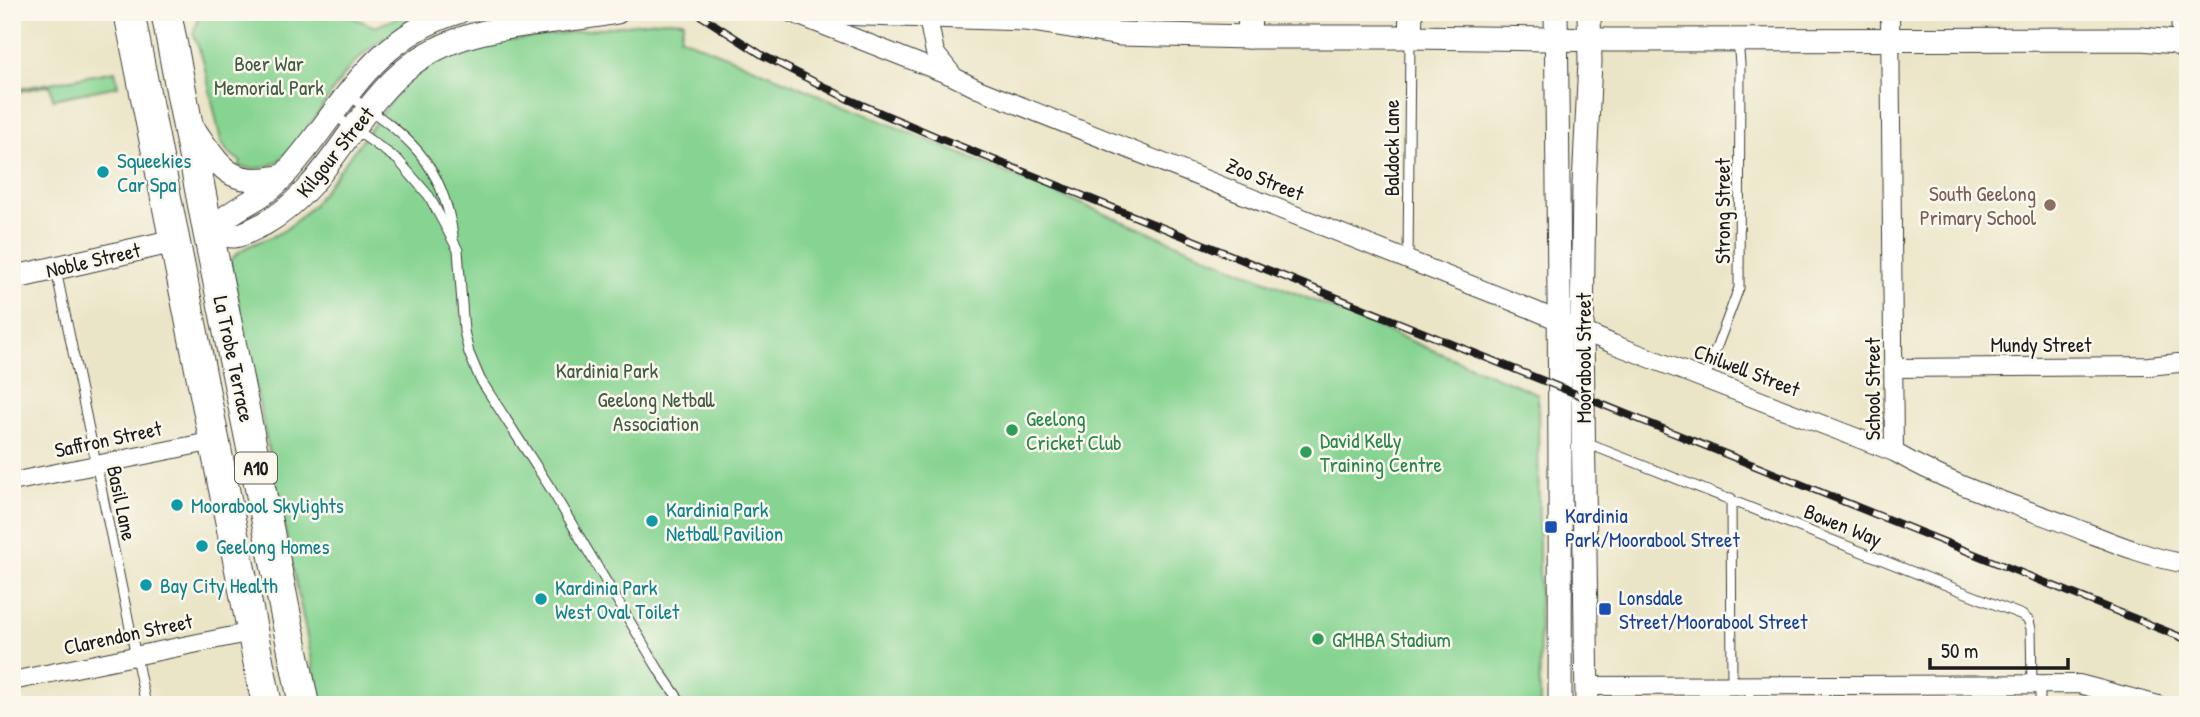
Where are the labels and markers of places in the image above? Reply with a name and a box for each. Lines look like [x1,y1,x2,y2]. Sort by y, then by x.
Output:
place label: Squeekies Car Spa [117,146,191,199]
marker: Squeekies Car Spa [95,164,111,180]
place label: South Geelong Primary School [1920,179,2036,232]
marker: South Geelong Primary School [2042,197,2058,213]
place label: Geelong Cricket Club [1026,404,1122,457]
marker: Geelong Cricket Club [1004,422,1020,438]
place label: David Kelly Training Centre [1320,426,1442,479]
marker: David Kelly Training Centre [1298,444,1314,460]
place label: Moorabool Skylights [191,491,344,520]
place label: Kardinia Park Netball Pavilion [666,495,783,548]
marker: Moorabool Skylights [169,497,185,513]
place label: Kardinia Park/Moorabool Street [1565,501,1740,554]
marker: Kardinia Park Netball Pavilion [644,513,660,529]
marker: Kardinia Park/Moorabool Street [1543,519,1559,535]
place label: Geelong Homes [216,532,330,561]
marker: Geelong Homes [194,538,210,554]
place label: Bay City Health [160,571,278,600]
place label: Kardinia Park West Oval Toilet [555,573,680,626]
marker: Bay City Health [138,577,154,593]
place label: Lonsdale Street/Moorabool Street [1619,583,1808,636]
marker: Kardinia Park West Oval Toilet [533,591,549,607]
marker: Lonsdale Street/Moorabool Street [1597,601,1613,617]
place label: GMHBA Stadium [1332,625,1451,654]
marker: GMHBA Stadium [1310,631,1326,647]

